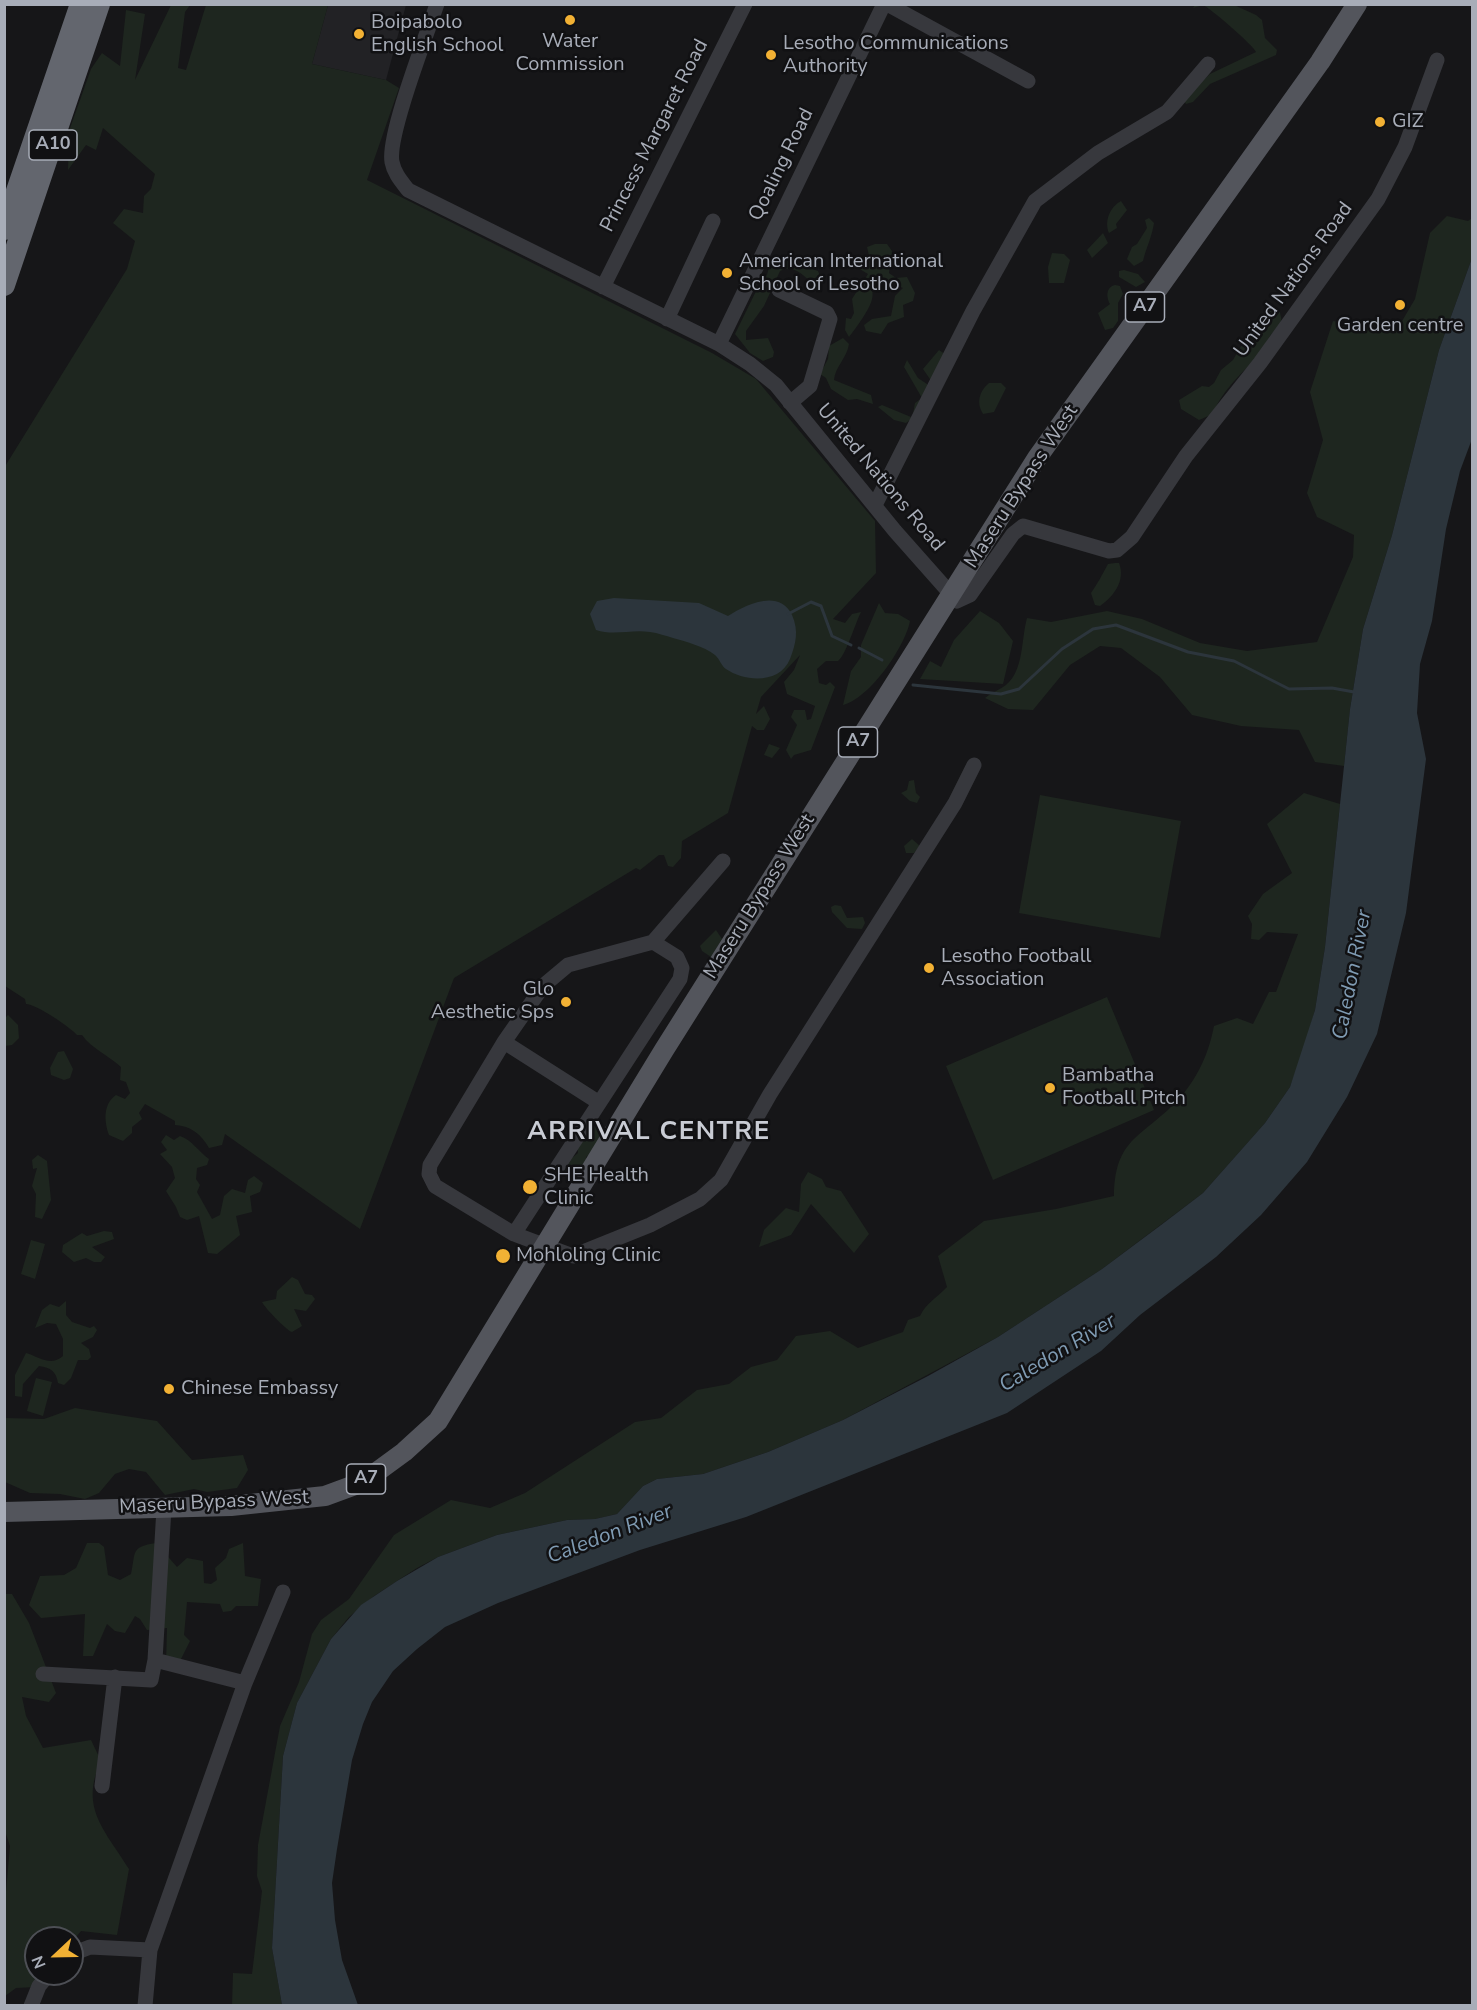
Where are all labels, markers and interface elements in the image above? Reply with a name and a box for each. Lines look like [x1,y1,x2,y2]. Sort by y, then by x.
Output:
place label: Boipabolo English School [371,11,503,58]
marker: Water Commission [563,13,577,27]
marker: Boipabolo English School [352,27,366,41]
place label: Water Commission [515,30,625,77]
place label: Lesotho Communications Authority [783,32,1009,79]
street label: Princess Margaret Road [596,36,714,236]
marker: Lesotho Communications Authority [764,48,778,62]
street label: Qoaling Road [744,105,820,225]
place label: GIZ [1392,110,1423,134]
marker: GIZ [1373,115,1387,129]
road number: A10 [29,130,77,160]
street label: United Nations Road [1230,198,1358,362]
place label: American International School of Lesotho [739,250,943,297]
marker: American International School of Lesotho [720,266,734,280]
road number: A7 [1126,292,1164,322]
marker: Garden centre [1393,298,1407,312]
place label: Garden centre [1337,314,1463,338]
street label: United Nations Road [811,399,949,557]
street label: Maseru Bypass West [960,401,1084,573]
road number: A7 [838,727,878,757]
street label: Maseru Bypass West [700,810,820,984]
water label: Caledon River [1328,908,1378,1042]
place label: Lesotho Football Association [941,945,1091,992]
marker: Lesotho Football Association [922,961,936,975]
place label: Glo Aesthetic Sps [431,978,554,1025]
marker: Glo Aesthetic Sps [559,995,573,1009]
place label: Bambatha Football Pitch [1062,1064,1186,1111]
marker: Bambatha Football Pitch [1043,1081,1057,1095]
district label: ARRIVAL CENTRE [527,1117,771,1149]
place label: SHE Health Clinic [544,1164,649,1211]
marker: SHE Health Clinic [521,1178,539,1196]
place label: Mohloling Clinic [516,1244,661,1268]
marker: Mohloling Clinic [494,1247,512,1265]
water label: Caledon River [995,1309,1121,1399]
place label: Chinese Embassy [181,1377,338,1401]
marker: Chinese Embassy [162,1382,176,1396]
road number: A7 [346,1464,386,1494]
street label: Maseru Bypass West [119,1486,309,1520]
water label: Caledon River [544,1500,676,1570]
north arrow [24,1926,84,1986]
text: N [27,1952,52,1972]

